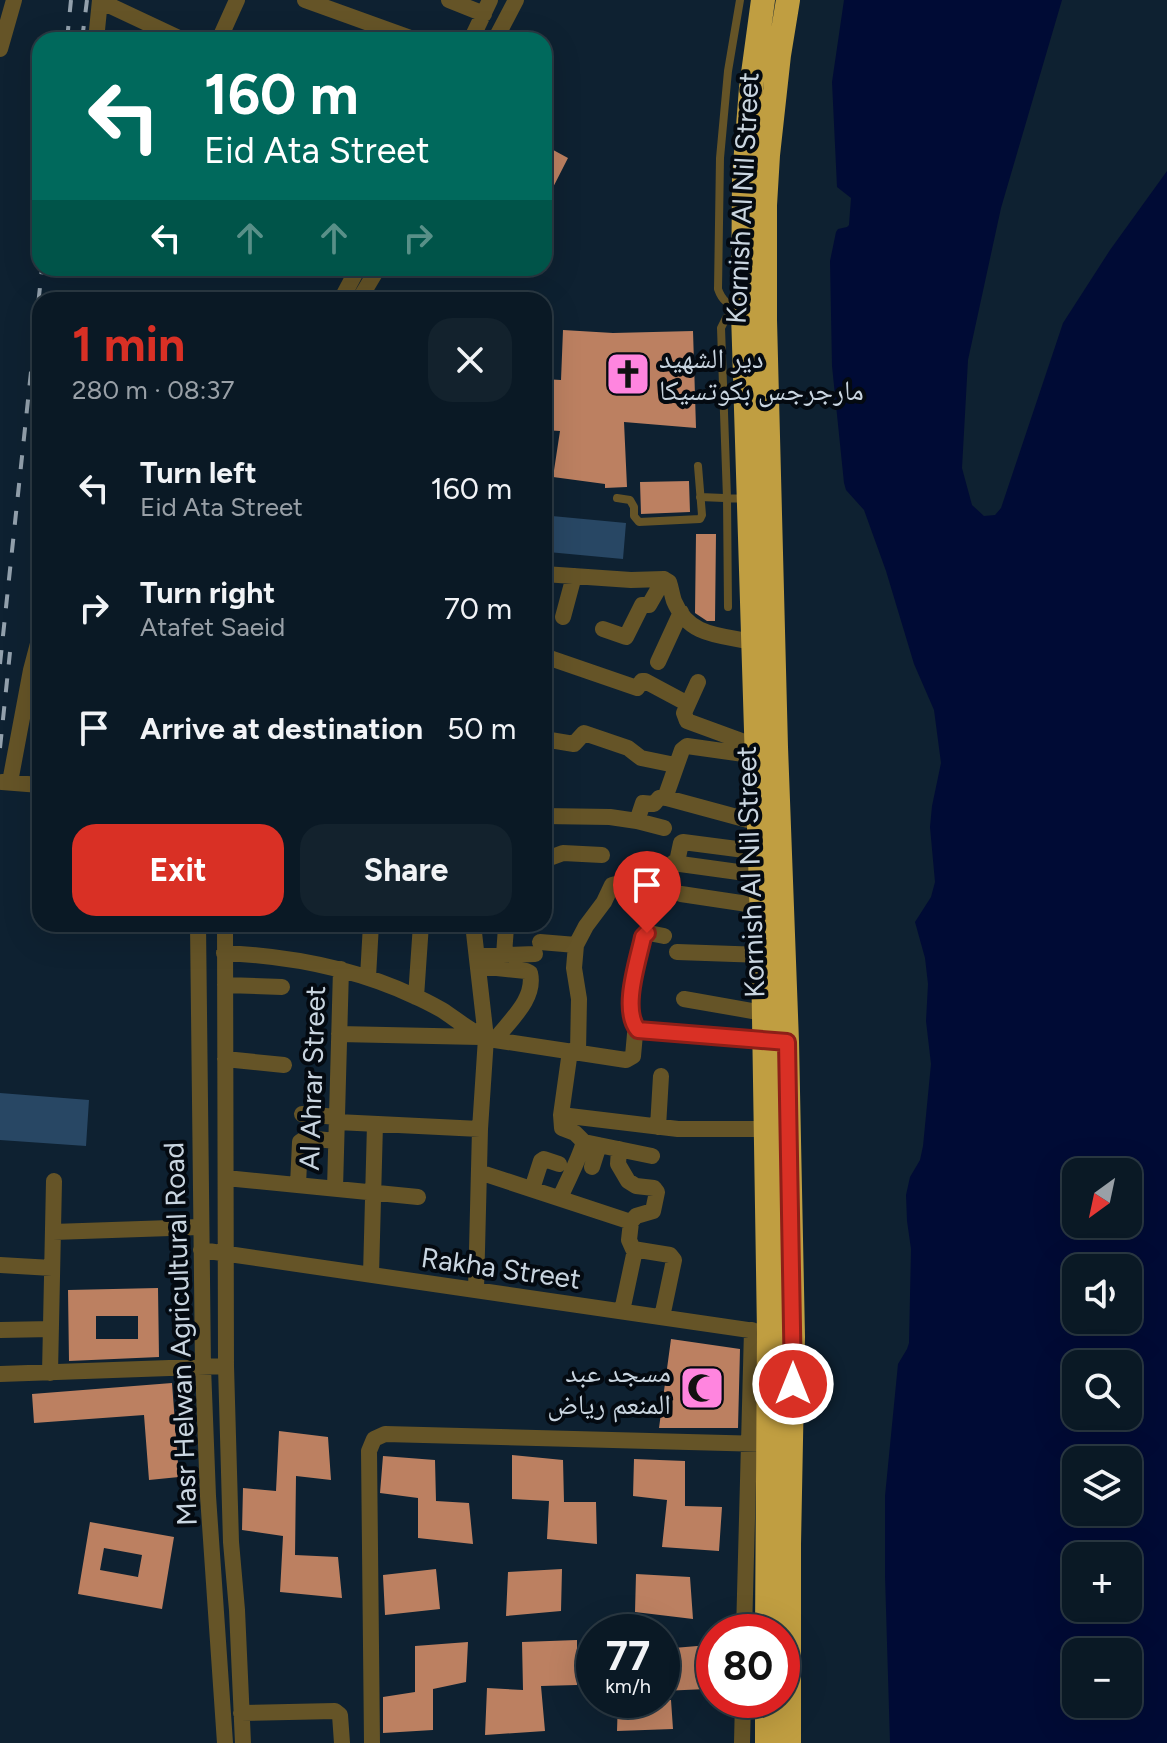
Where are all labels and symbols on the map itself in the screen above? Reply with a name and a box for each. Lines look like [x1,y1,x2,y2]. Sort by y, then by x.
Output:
street label: Kornish Al Nil Street [718,71,766,325]
place label: دير الشهيد مارجرجس بكوتسيكا [659,341,864,408]
church icon: دير الشهيد مارجرجس بكوتسيكا [604,350,652,398]
street label: Kornish Al Nil Street [729,746,771,998]
pin [613,851,681,933]
street label: Al Ahrar Street [292,985,332,1171]
street label: Masr Helwan Agricultural Road [156,1142,204,1526]
north arrow [1062,1158,1142,1238]
street label: Rakha Street [419,1240,583,1296]
position arrow [751,1342,835,1426]
place label: مسجد عبد المنعم رياض [547,1355,671,1423]
mosque icon: مسجد عبد المنعم رياض [678,1364,726,1412]
speed limit sign: 80 [696,1614,800,1718]

